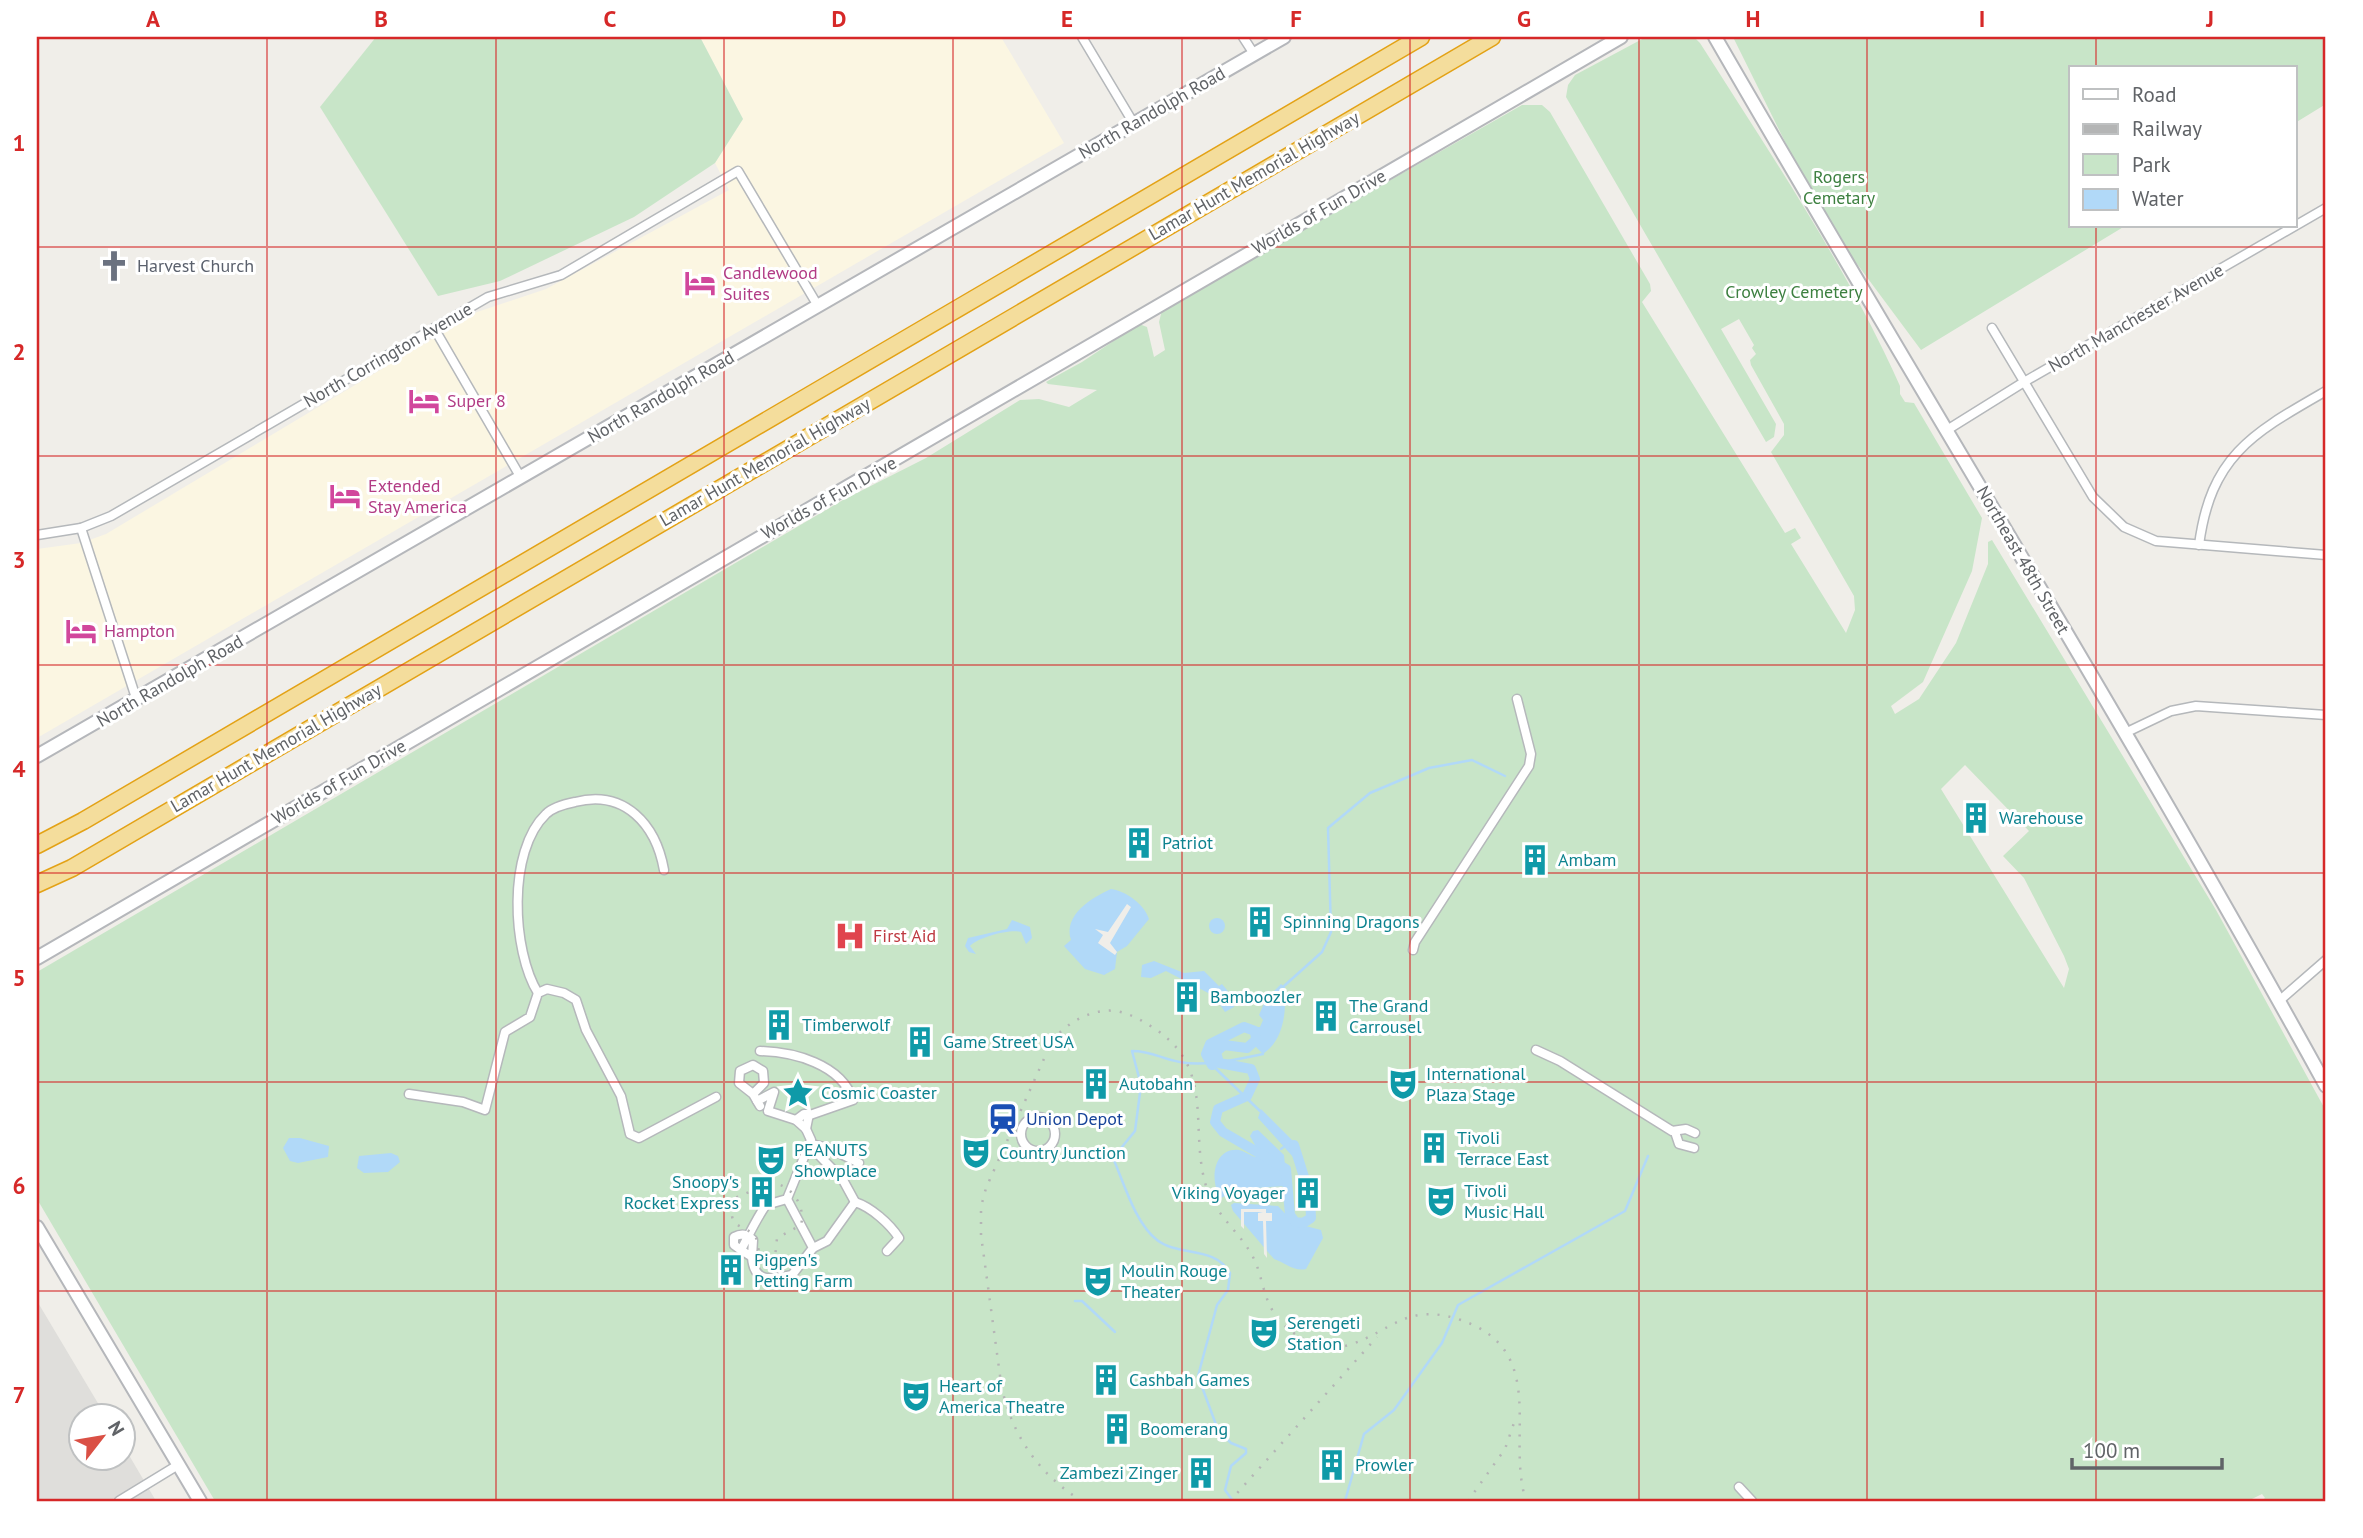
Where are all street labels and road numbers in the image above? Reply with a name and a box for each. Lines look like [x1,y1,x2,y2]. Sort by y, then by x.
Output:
street label: North Randolph Road [1074,61,1229,164]
street label: Lamar Hunt Memorial Highway [1144,105,1364,245]
street label: Worlds of Fun Drive [1248,164,1390,259]
street label: North Manchester Avenue [2044,258,2227,377]
street label: North Corrington Avenue [299,297,476,412]
street label: North Randolph Road [583,345,738,448]
street label: Lamar Hunt Memorial Highway [655,391,875,531]
street label: Worlds of Fun Drive [757,451,900,544]
street label: Northeast 48th Street [1972,482,2075,638]
street label: North Randolph Road [92,629,247,732]
street label: Lamar Hunt Memorial Highway [166,677,386,817]
street label: Worlds of Fun Drive [268,734,410,829]

